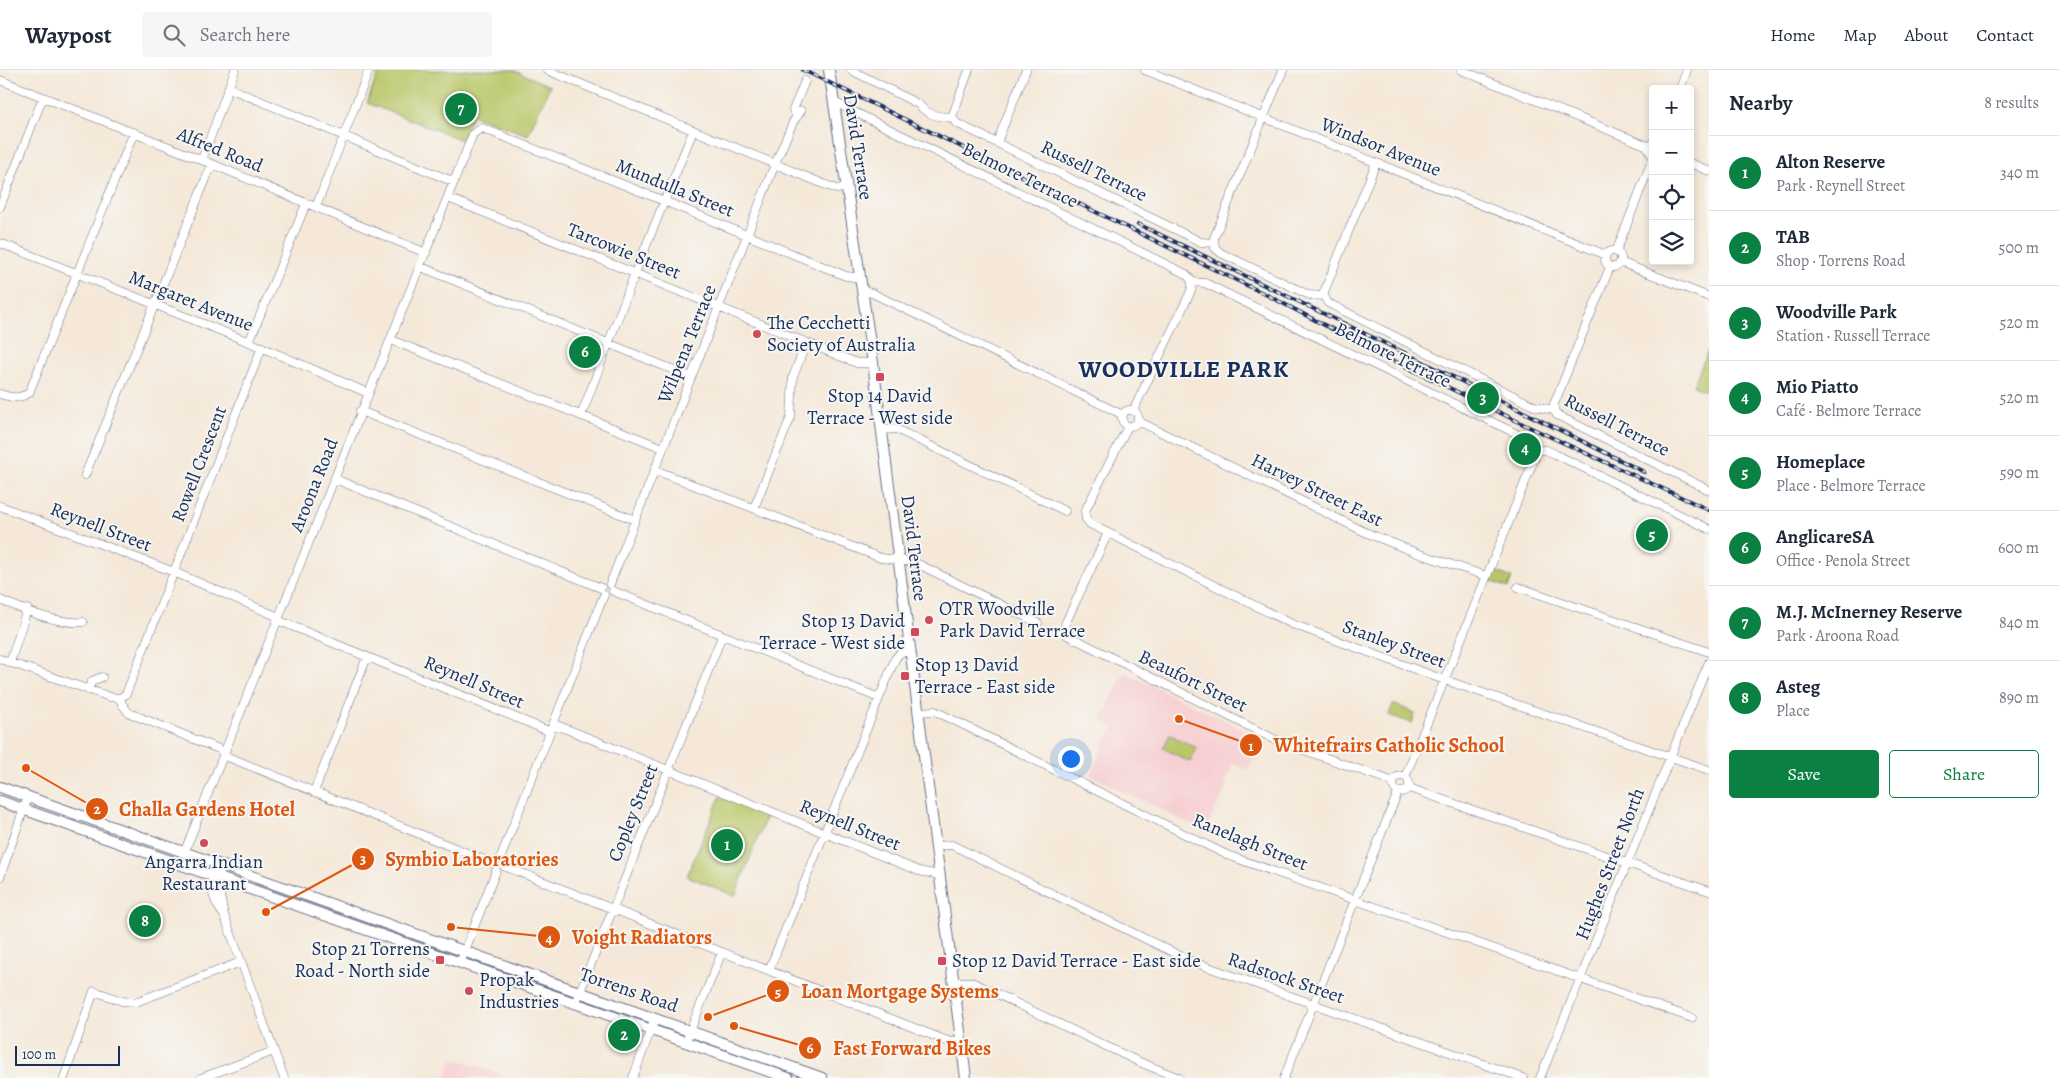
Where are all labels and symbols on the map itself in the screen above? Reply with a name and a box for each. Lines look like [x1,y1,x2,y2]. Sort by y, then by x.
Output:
pin: 7 [445,90,477,128]
street label: David Terrace [837,92,879,202]
street label: Windsor Avenue [1316,111,1445,183]
street label: Alfred Road [172,121,268,179]
street label: Russell Terrace [1036,134,1152,208]
street label: Belmore Terrace [958,136,1082,214]
street label: Mundulla Street [612,152,738,224]
street label: Tarcowie Street [563,216,685,286]
street label: Margaret Avenue [125,264,257,338]
street label: Wilpena Terrace [651,281,723,408]
place label: The Cecchetti Society of Australia [767,310,916,358]
street label: Belmore Terrace [1331,316,1455,394]
marker: The Cecchetti Society of Australia [751,328,763,340]
pin: 6 [569,333,601,371]
district label: WOODVILLE PARK [1078,353,1289,385]
marker: Stop 14 David Terrace - West side [874,371,886,383]
pin: 3 [1467,379,1499,417]
place label: Stop 14 David Terrace - West side [807,383,953,431]
street label: Russell Terrace [1560,387,1674,463]
street label: Rowell Crescent [165,402,233,526]
pin: 4 [1509,430,1541,468]
street label: Aroona Road [283,433,345,537]
street label: Harvey Street East [1247,447,1387,533]
street label: David Terrace [895,493,933,603]
street label: Reynell Street [47,496,155,558]
pin: 5 [1636,516,1668,554]
place label: OTR Woodville Park David Terrace [939,596,1085,644]
place label: Stop 13 David Terrace - West side [760,608,906,656]
street label: Stanley Street [1339,613,1449,675]
marker: OTR Woodville Park David Terrace [923,614,935,626]
marker: Stop 13 David Terrace - West side [909,626,921,638]
street label: Beaufort Street [1134,643,1252,719]
street label: Reynell Street [420,649,528,715]
place label: Stop 13 David Terrace - East side [915,652,1055,700]
marker: Stop 13 David Terrace - East side [899,670,911,682]
callout: Whitefrairs Catholic School [1239,728,1515,763]
text: Whitefrairs Catholic School [1273,732,1505,759]
text: 1 [1248,736,1254,756]
your location [1058,746,1084,772]
street label: Copley Street [602,760,664,866]
street label: Hughes Street North [1569,784,1651,944]
callout: Challa Gardens Hotel [84,792,305,827]
street label: Reynell Street [796,793,904,857]
text: Challa Gardens Hotel [119,796,296,823]
text: 2 [93,799,101,819]
street label: Ranelagh Street [1188,807,1312,877]
pin: 1 [711,826,743,864]
marker: Angarra Indian Restaurant [198,837,210,849]
callout: Symbio Laboratories [350,841,568,876]
text: Symbio Laboratories [385,846,559,873]
place label: Angarra Indian Restaurant [144,849,263,897]
text: 3 [360,849,366,869]
pin: 8 [129,902,161,940]
callout: Voight Radiators [537,920,722,955]
text: Voight Radiators [571,924,712,951]
text: 4 [545,928,553,948]
place label: Stop 21 Torrens Road - North side [295,936,430,984]
street label: Radstock Street [1224,946,1348,1010]
place label: Stop 12 David Terrace - East side [952,948,1201,974]
marker: Stop 21 Torrens Road - North side [434,954,446,966]
marker: Stop 12 David Terrace - East side [936,955,948,967]
street label: Torrens Road [576,961,683,1019]
place label: Propak Industries [479,967,559,1015]
callout: Loan Mortgage Systems [766,974,1009,1009]
text: Loan Mortgage Systems [801,978,999,1005]
text: 5 [775,982,781,1002]
marker: Propak Industries [463,985,475,997]
pin: 2 [608,1016,640,1054]
callout: Fast Forward Bikes [798,1030,1001,1065]
text: Fast Forward Bikes [833,1035,991,1062]
text: 6 [806,1038,814,1058]
scale bar [15,1043,120,1066]

